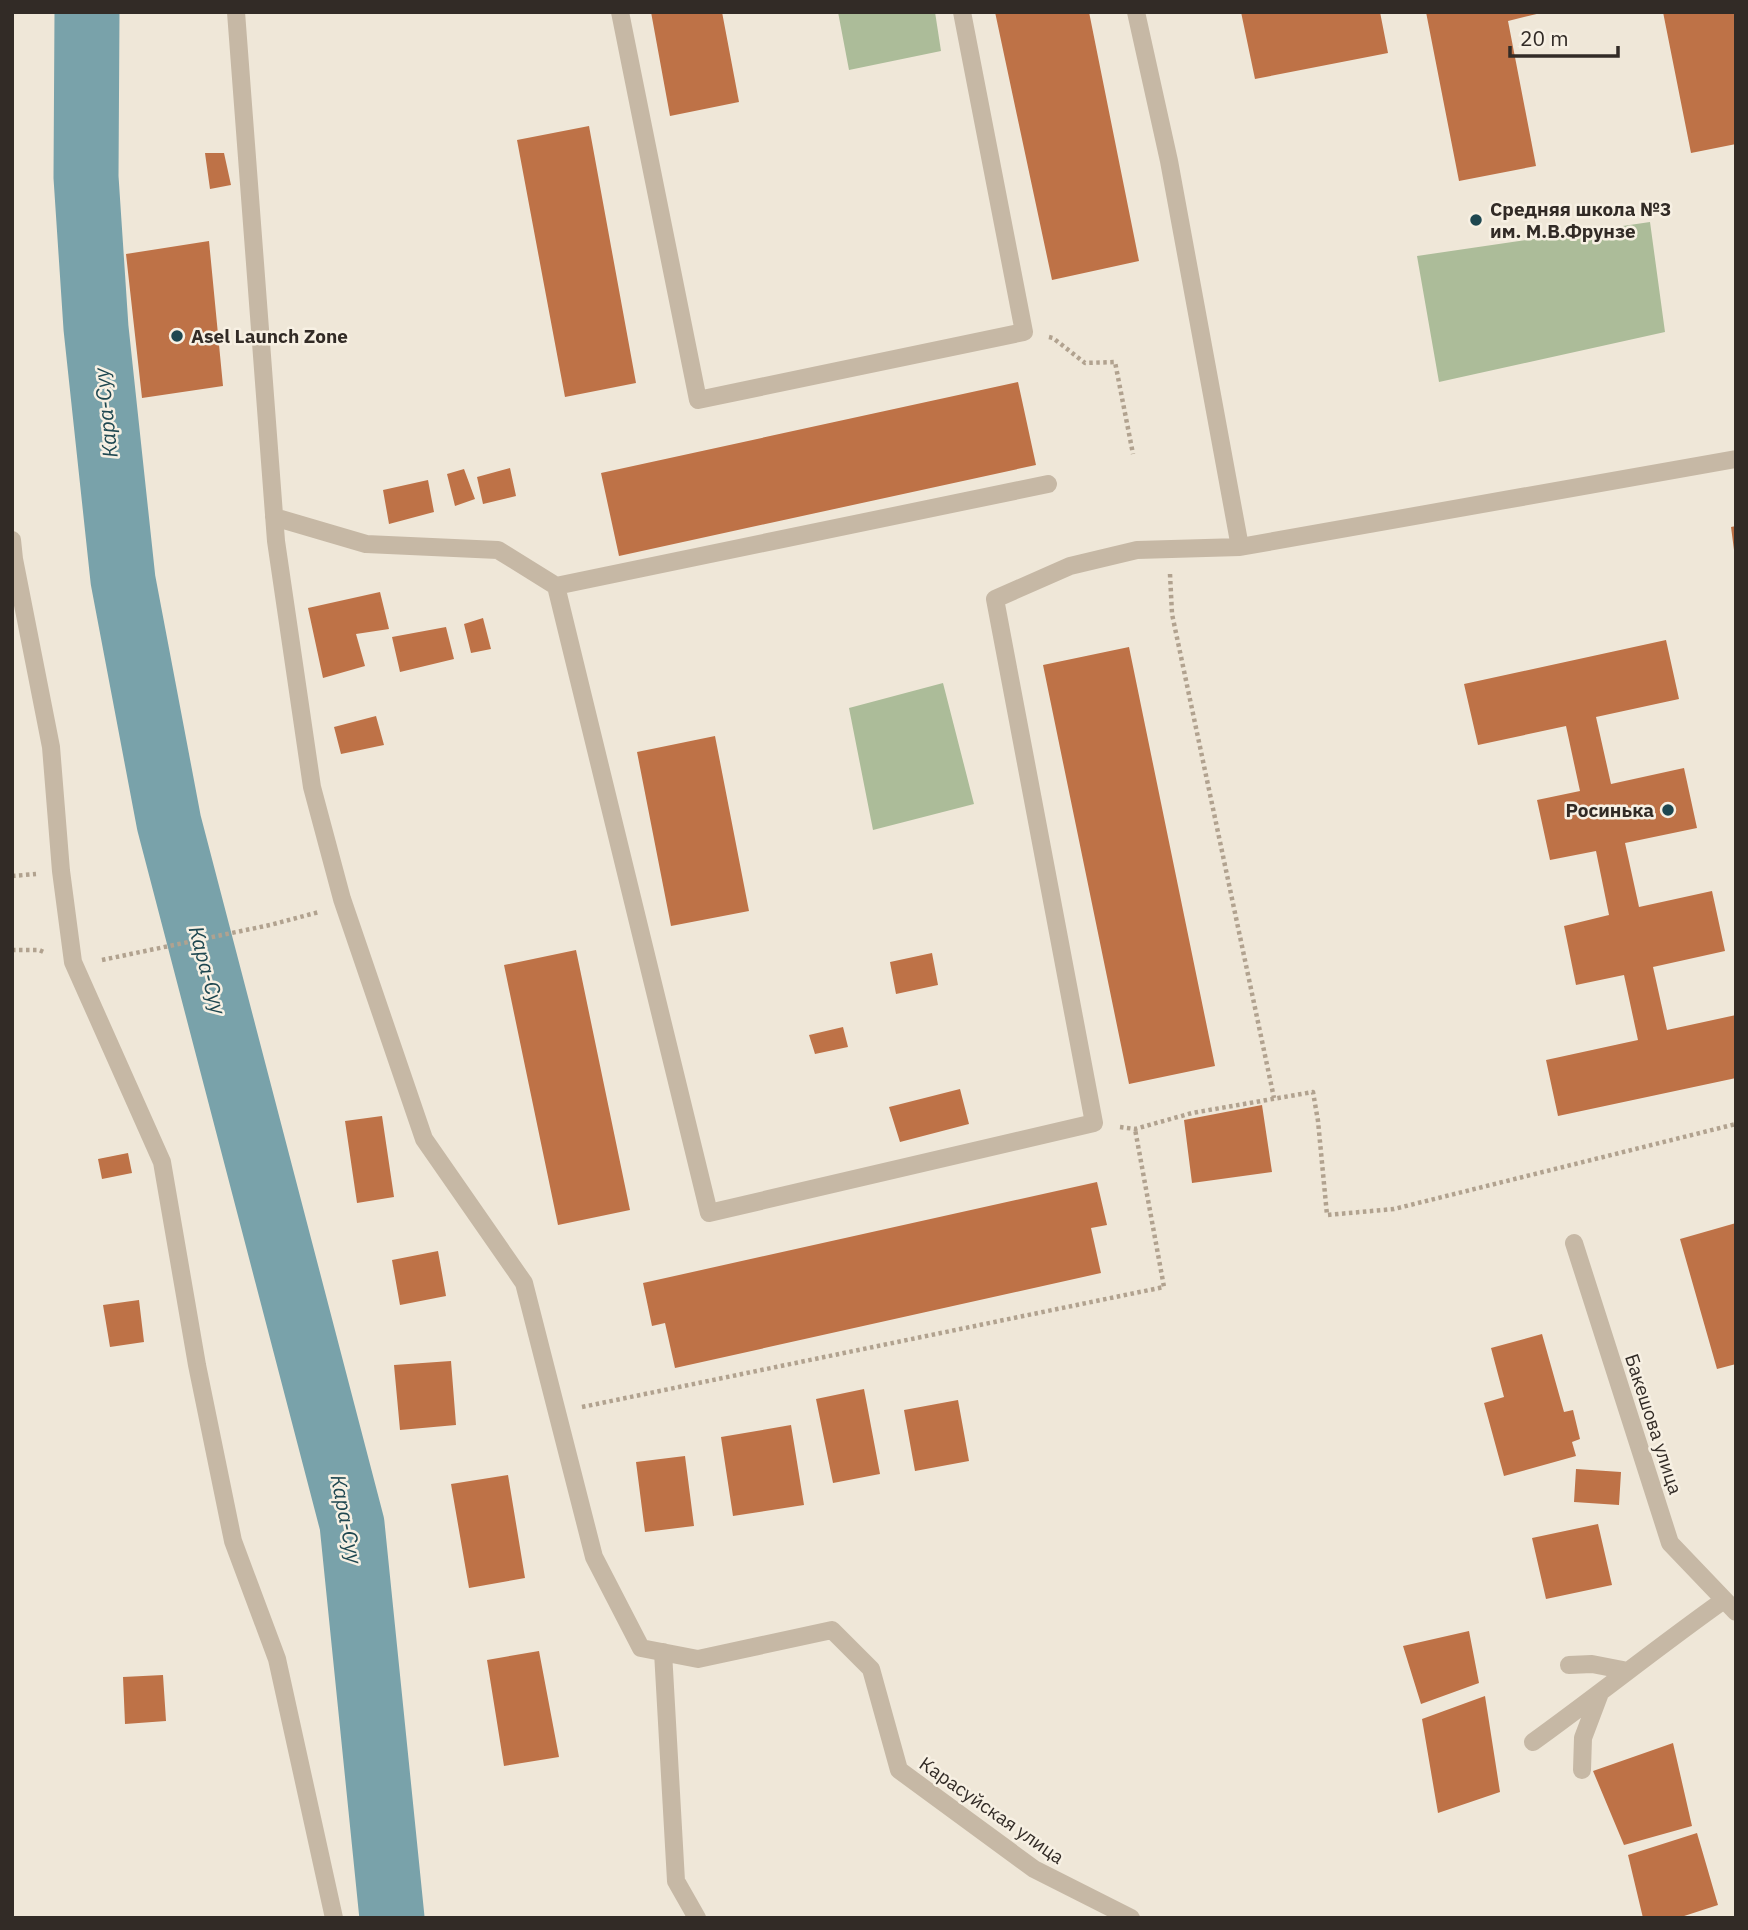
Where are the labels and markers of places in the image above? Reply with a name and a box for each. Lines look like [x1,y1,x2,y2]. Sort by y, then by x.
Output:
place label: Средняя школа №3 им. М.В.Фрунзе [1490,197,1672,243]
marker: Средняя школа №3 им. М.В.Фрунзе [1468,212,1484,228]
place label: Asel Launch Zone [191,324,348,348]
marker: Asel Launch Zone [169,328,185,344]
place label: Росинька [1566,798,1654,822]
marker: Росинька [1660,802,1676,818]

